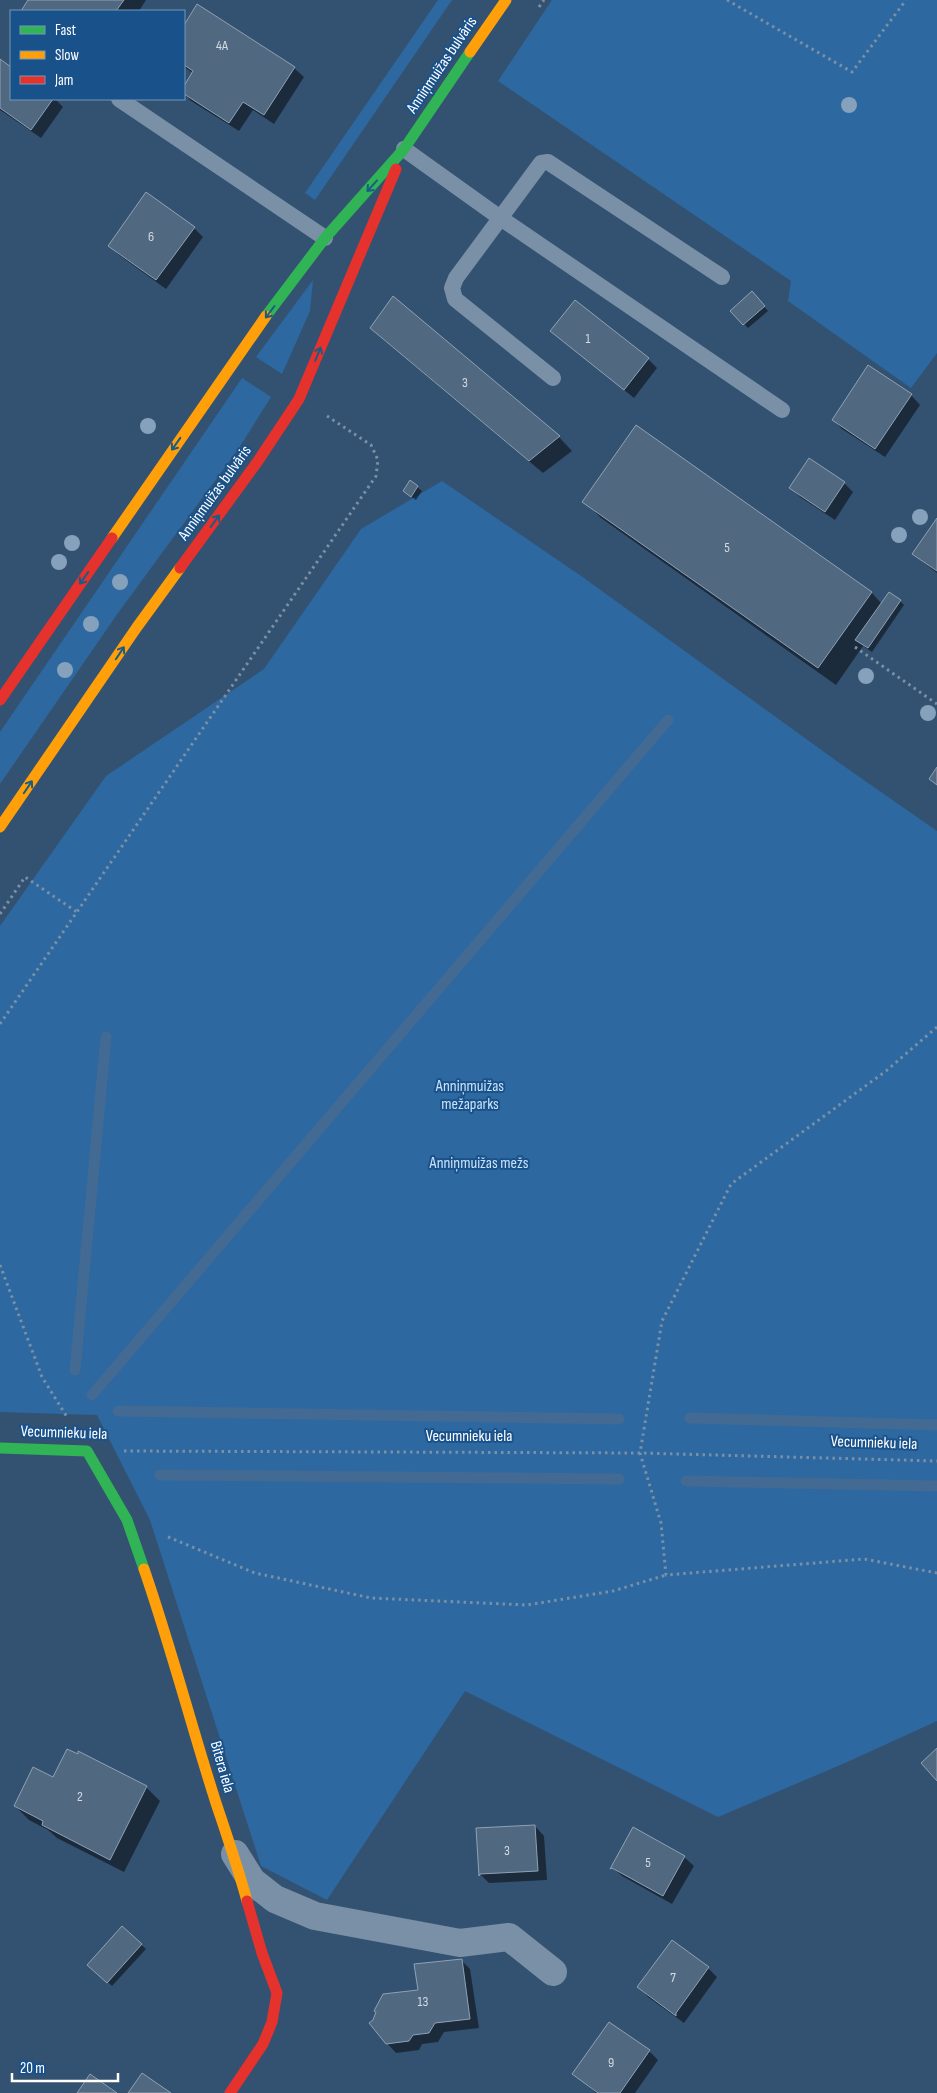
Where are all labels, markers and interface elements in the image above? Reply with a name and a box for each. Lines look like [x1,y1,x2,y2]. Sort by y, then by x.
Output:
legend [10,10,185,100]
street label: Anniņmuižas bulvāris [402,13,481,118]
text: Fast [55,21,77,40]
house number: 4A [216,37,229,54]
text: Slow [55,46,79,65]
text: Jam [54,71,73,90]
one-way arrow [366,179,378,192]
house number: 6 [148,228,154,245]
one-way arrow [264,305,275,318]
house number: 1 [586,330,591,347]
one-way arrow [314,347,323,362]
house number: 3 [462,374,468,391]
one-way arrow [171,437,181,451]
street label: Anniņmuižas bulvāris [174,442,256,545]
one-way arrow [210,514,220,528]
house number: 5 [724,539,730,556]
one-way arrow [79,571,89,585]
one-way arrow [115,646,125,660]
one-way arrow [23,780,33,794]
park label: Anniņmuižas mežaparks [435,1077,504,1114]
park label: Anniņmuižas mežs [429,1154,529,1173]
street label: Vecumnieku iela [20,1422,108,1444]
street label: Vecumnieku iela [426,1427,512,1446]
street label: Vecumnieku iela [830,1432,918,1454]
street label: Bitera iela [206,1739,238,1795]
house number: 2 [77,1788,83,1805]
house number: 3 [504,1842,510,1859]
house number: 5 [645,1854,651,1871]
house number: 7 [670,1969,676,1986]
house number: 13 [418,1993,429,2010]
scale bar [12,2050,119,2082]
house number: 9 [608,2054,614,2071]
text: 20 m [20,2059,45,2078]

